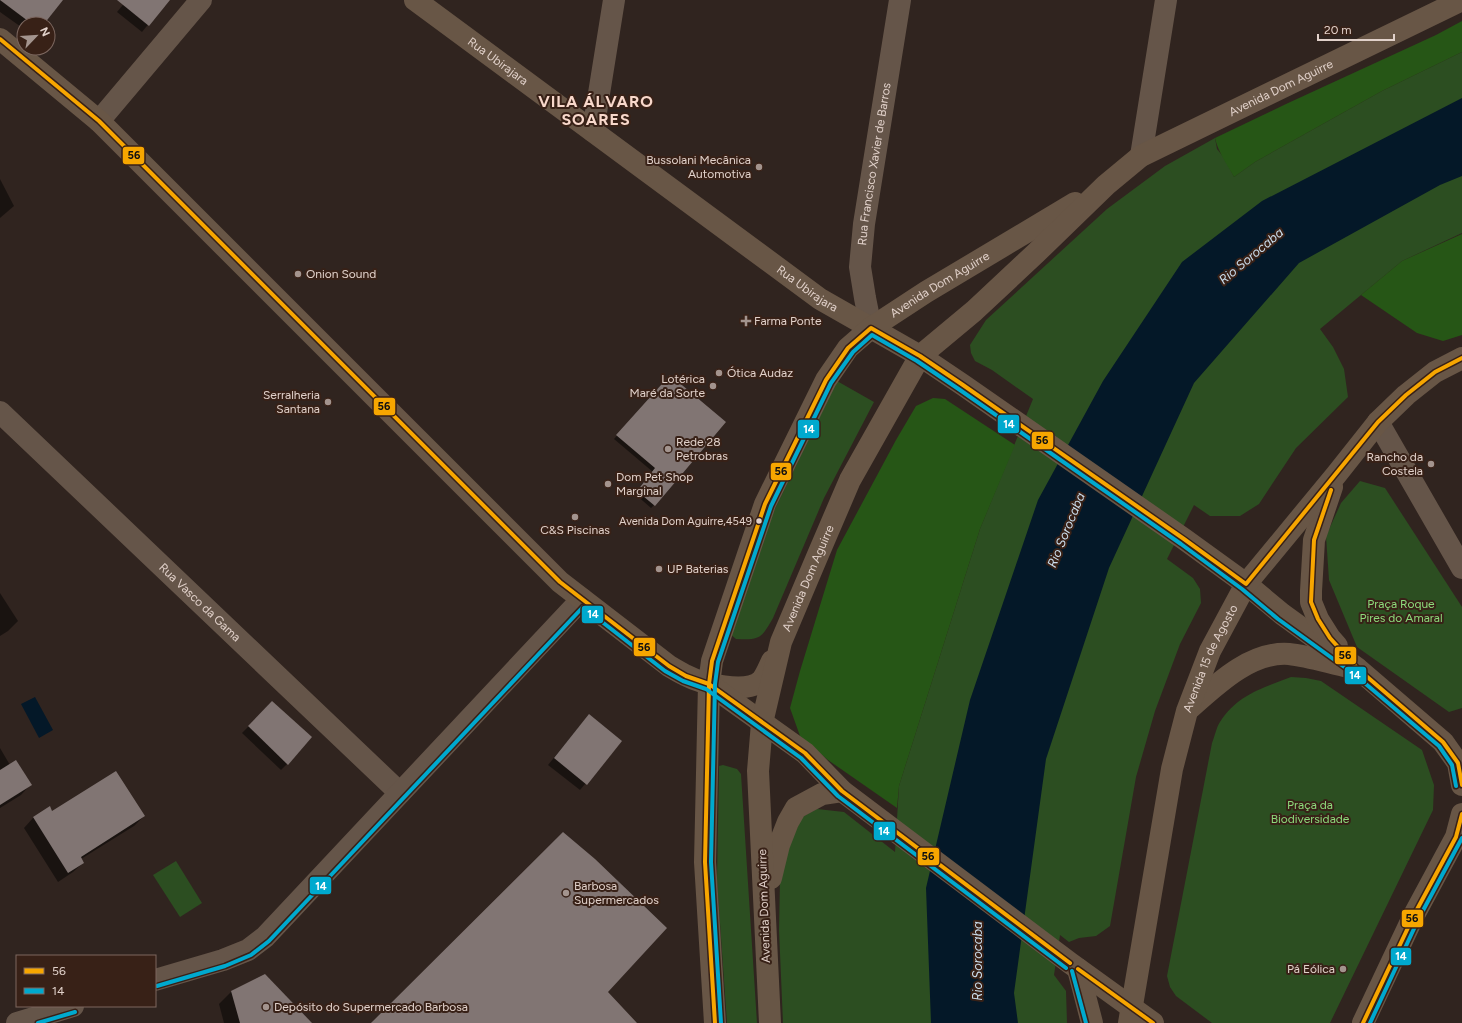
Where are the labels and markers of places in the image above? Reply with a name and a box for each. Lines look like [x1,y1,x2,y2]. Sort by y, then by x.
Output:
place label: Bussolani Mecânica Automotiva [646,153,751,181]
marker: Bussolani Mecânica Automotiva [754,162,764,172]
place label: Onion Sound [306,267,376,281]
marker: Onion Sound [293,269,303,279]
place label: Farma Ponte [754,314,822,328]
marker: Farma Ponte [741,316,751,326]
place label: Ótica Audaz [727,366,793,380]
marker: Ótica Audaz [714,368,724,378]
place label: Lotérica Maré da Sorte [630,372,705,400]
marker: Lotérica Maré da Sorte [708,381,718,391]
place label: Serralheria Santana [263,388,320,416]
marker: Serralheria Santana [323,397,333,407]
place label: Rede 28 Petrobras [676,435,728,463]
marker: Rede 28 Petrobras [663,444,673,454]
place label: Rancho da Costela [1366,450,1423,478]
marker: Rancho da Costela [1426,459,1436,469]
place label: Dom Pet Shop Marginal [616,470,693,498]
marker: Dom Pet Shop Marginal [603,479,613,489]
marker: C&S Piscinas [570,512,580,522]
place label: Avenida Dom Aguirre,4549 [619,515,752,528]
marker: Avenida Dom Aguirre,4549 [754,516,764,526]
place label: C&S Piscinas [540,523,610,537]
place label: UP Baterias [667,562,729,576]
marker: UP Baterias [654,564,664,574]
place label: Barbosa Supermercados [574,879,659,907]
marker: Barbosa Supermercados [561,888,571,898]
place label: Pá Eólica [1287,962,1335,976]
marker: Pá Eólica [1338,964,1348,974]
place label: Depósito do Supermercado Barbosa [274,1000,468,1014]
marker: Depósito do Supermercado Barbosa [261,1002,271,1012]

